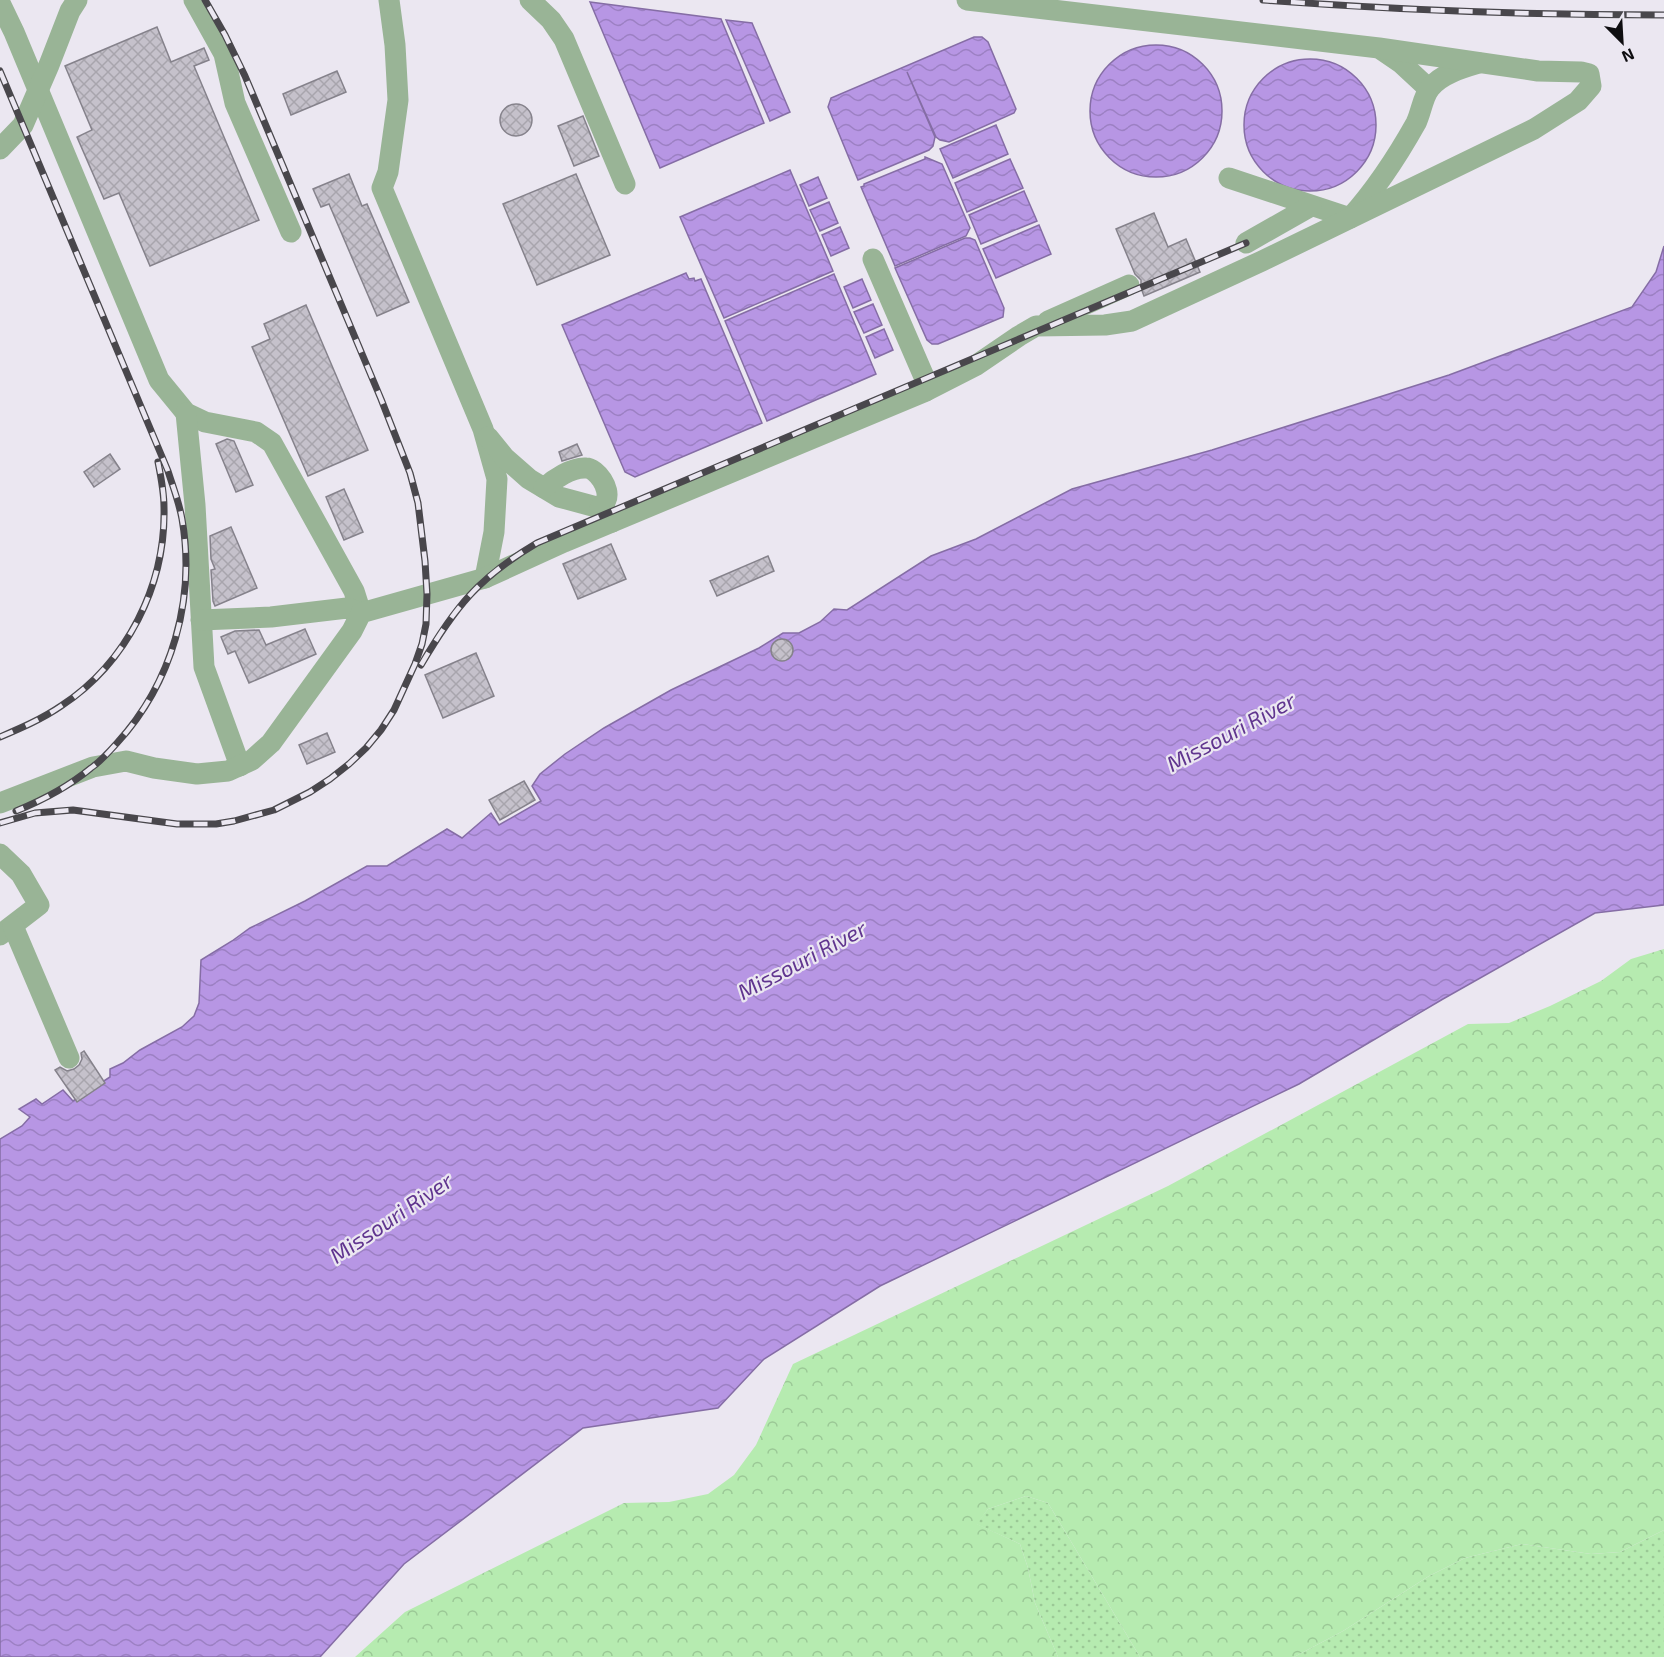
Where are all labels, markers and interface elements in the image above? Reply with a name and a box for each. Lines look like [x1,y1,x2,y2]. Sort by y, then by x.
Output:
north arrow [1592,12,1652,72]
text: N [1619,45,1637,67]
water label: Missouri River [1162,686,1300,776]
water label: Missouri River [733,914,871,1004]
water label: Missouri River [324,1166,458,1268]

